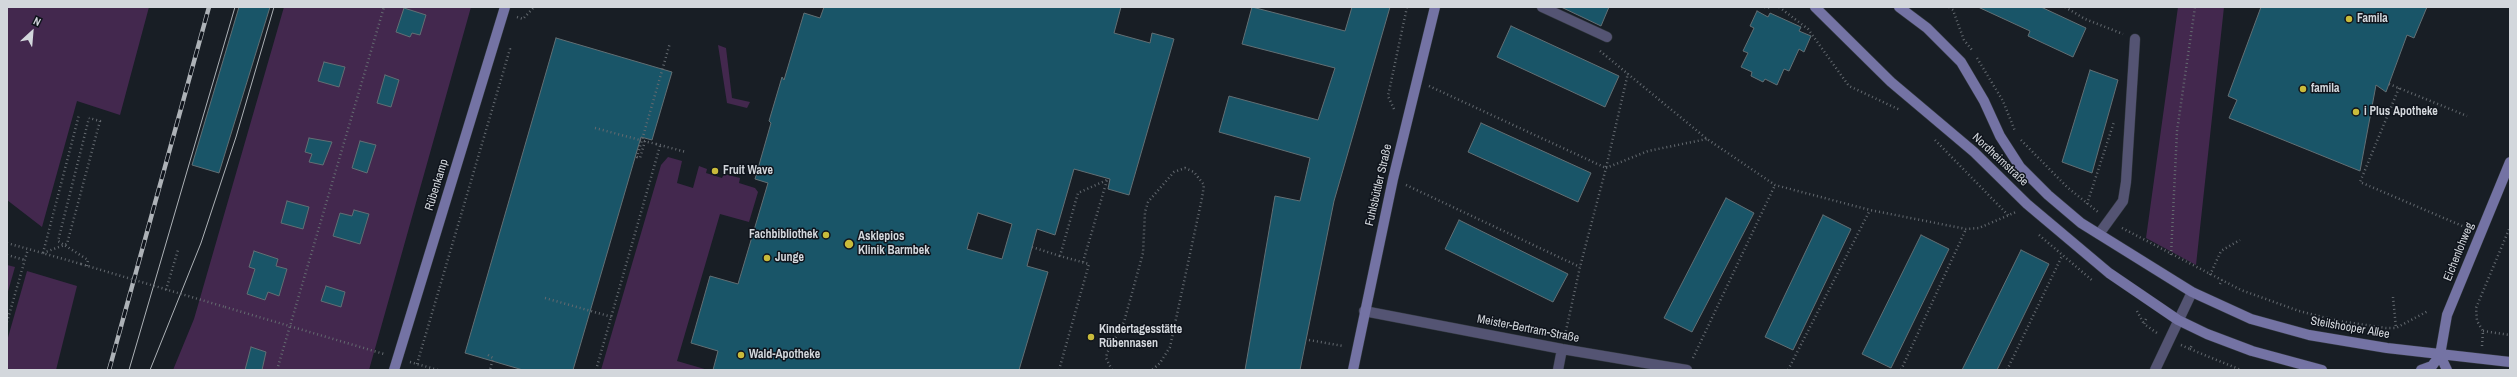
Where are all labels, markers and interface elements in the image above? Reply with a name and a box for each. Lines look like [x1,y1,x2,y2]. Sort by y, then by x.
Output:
north arrow [12,12,52,52]
place label: Famila [2357,12,2388,26]
text: N [31,13,43,29]
marker: Famila [2344,14,2354,24]
place label: famila [2311,82,2339,96]
marker: famila [2298,84,2308,94]
place label: i Plus Apotheke [2364,105,2438,119]
marker: i Plus Apotheke [2351,107,2361,117]
street label: Nordheimstraße [1969,130,2031,190]
street label: Fuhlsbüttler Straße [1363,143,1395,227]
street label: Rübenkamp [422,158,452,212]
place label: Fruit Wave [723,164,773,178]
marker: Fruit Wave [710,166,720,176]
street label: Eichenlohweg [2441,221,2477,283]
place label: Fachbibliothek [749,228,818,242]
marker: Fachbibliothek [821,230,831,240]
place label: Asklepios Klinik Barmbek [858,230,930,258]
marker: Asklepios Klinik Barmbek [843,238,855,250]
place label: Junge [775,251,804,265]
marker: Junge [762,253,772,263]
street label: Meister-Bertram-Straße [1476,312,1580,346]
street label: Steilshooper Allee [2309,314,2391,342]
place label: Kindertagesstätte Rübennasen [1099,323,1182,351]
marker: Kindertagesstätte Rübennasen [1086,332,1096,342]
place label: Wald-Apotheke [749,348,820,362]
marker: Wald-Apotheke [736,350,746,360]

